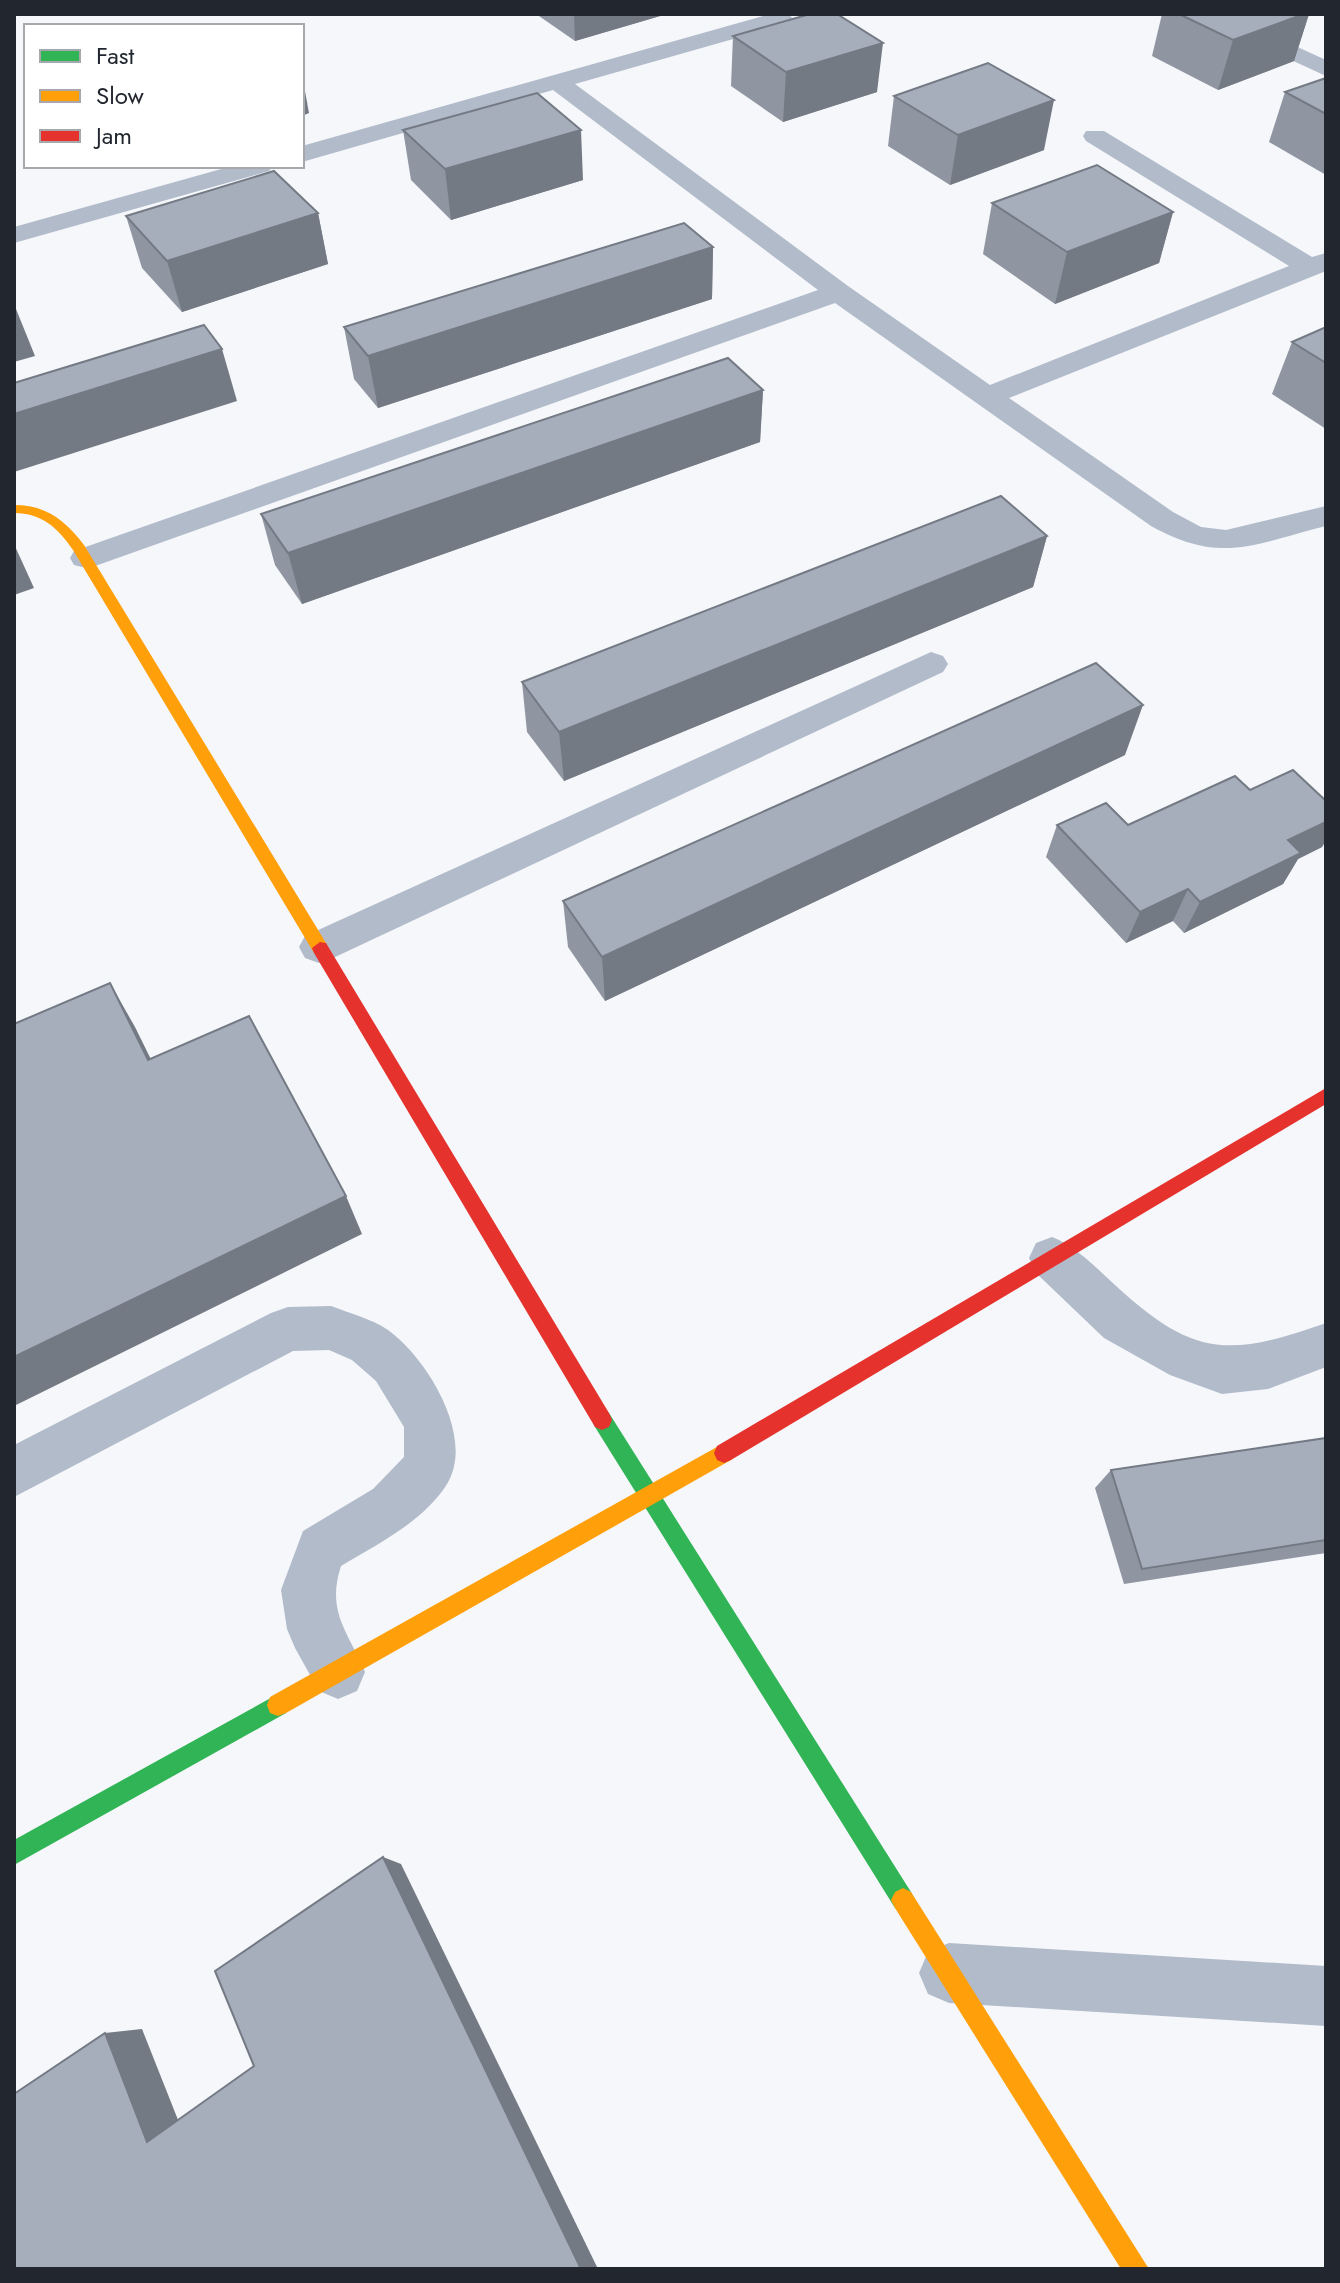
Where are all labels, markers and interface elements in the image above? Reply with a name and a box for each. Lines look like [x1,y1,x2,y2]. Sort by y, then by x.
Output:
legend [24,24,304,168]
text: Fast [96,38,134,73]
text: Slow [96,78,144,113]
text: Jam [93,118,132,153]

